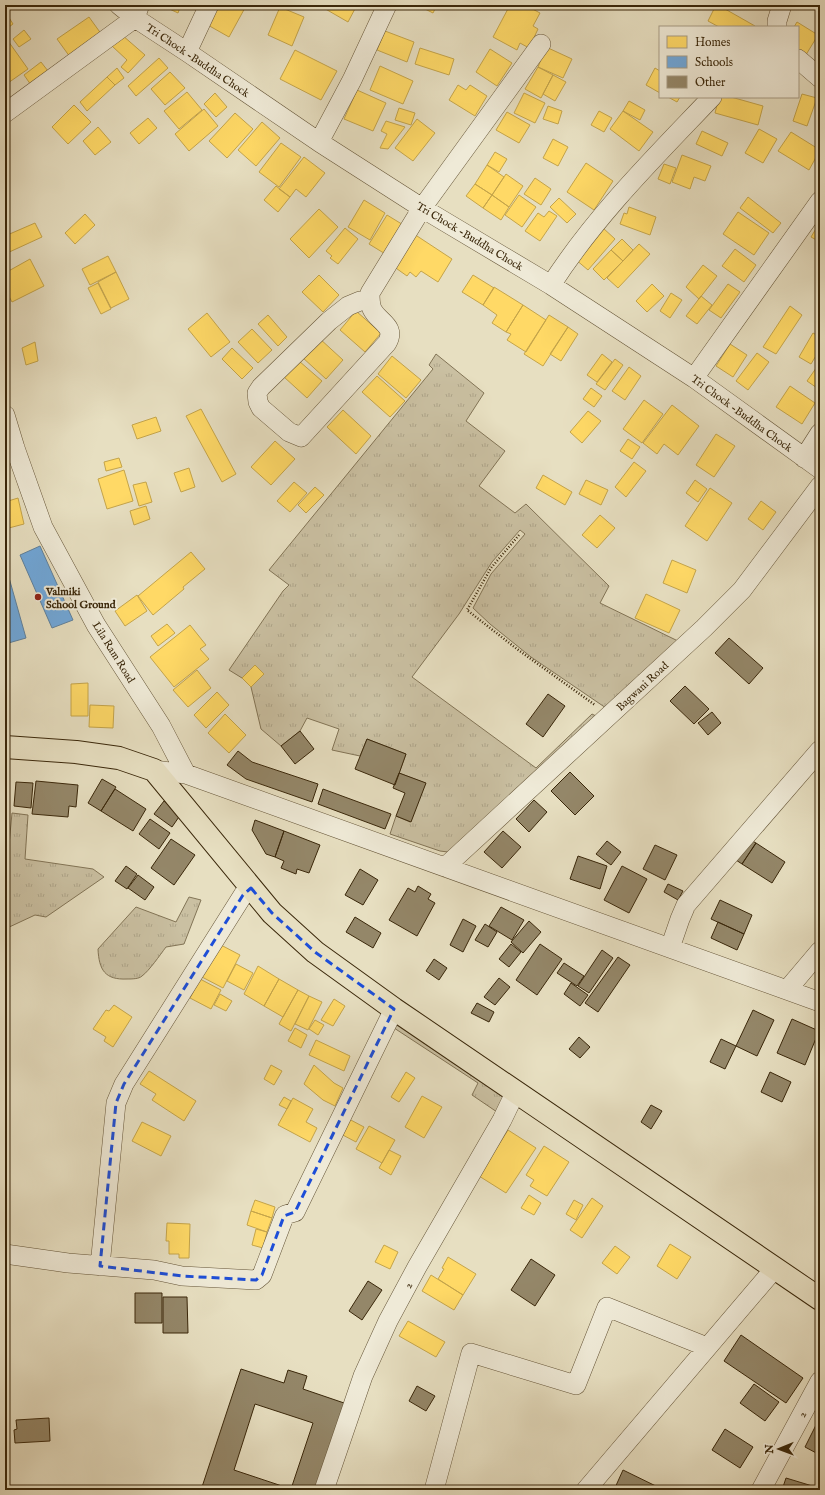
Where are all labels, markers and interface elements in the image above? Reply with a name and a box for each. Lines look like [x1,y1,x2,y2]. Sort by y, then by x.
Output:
street label: Tri Chock -Buddha Chock [143,21,252,101]
legend [659,26,799,98]
text: Homes [695,35,731,50]
text: Schools [695,55,733,70]
text: Other [695,75,726,90]
street label: Tri Chock -Buddha Chock [413,199,526,274]
street label: Tri Chock -Buddha Chock [688,372,795,455]
place label: Valmiki School Ground [45,585,117,612]
marker: Valmiki School Ground [33,592,43,602]
street label: Lila Ram Road [89,619,138,686]
street label: Bagwani Road [614,659,672,714]
street label: 2 [401,1280,416,1291]
street label: 2 [795,1409,810,1420]
north arrow [759,1429,799,1469]
text: N [763,1444,777,1455]

